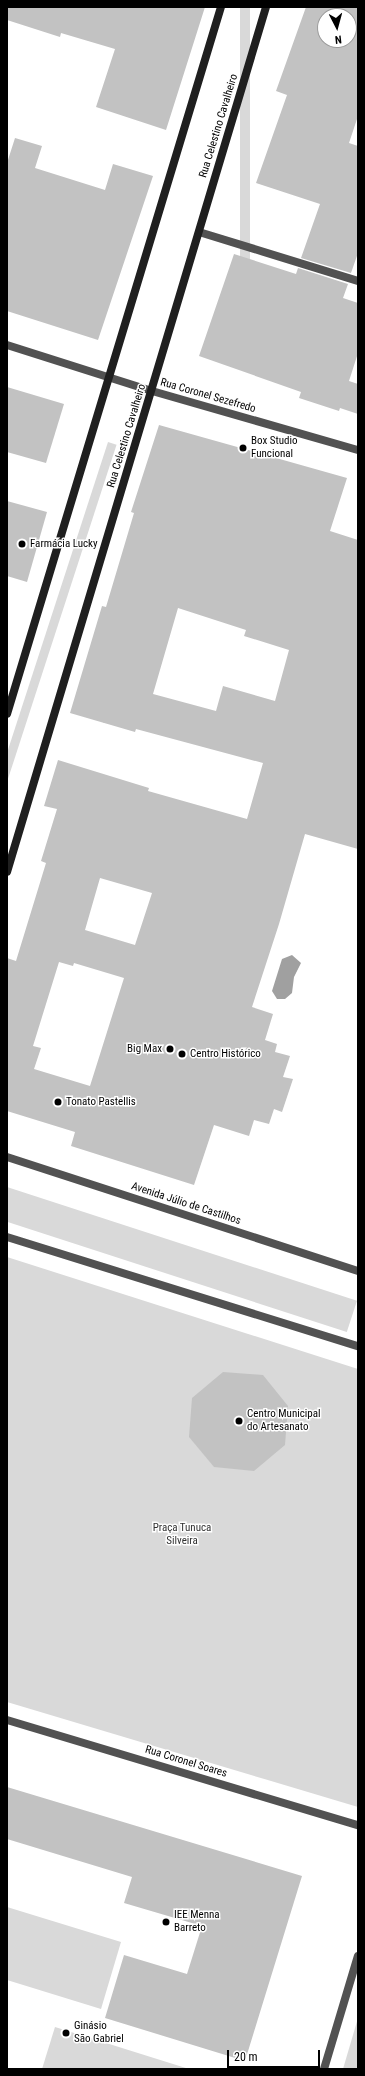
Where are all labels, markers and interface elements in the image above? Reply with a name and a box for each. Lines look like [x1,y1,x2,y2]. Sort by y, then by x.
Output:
north arrow [317,8,357,48]
text: N [334,33,342,46]
street label: Rua Celestino Cavalheiro [197,73,241,179]
street label: Rua Coronel Sezefredo [159,376,257,416]
street label: Rua Celestino Cavalheiro [105,383,149,489]
place label: Box Studio Funcional [251,435,298,461]
marker: Box Studio Funcional [238,443,248,453]
place label: Farmácia Lucky [30,537,98,551]
marker: Farmácia Lucky [17,539,27,549]
place label: Big Max [127,1042,162,1056]
marker: Big Max [165,1044,175,1054]
place label: Centro Histórico [190,1047,261,1061]
marker: Centro Histórico [177,1049,187,1059]
place label: Tonato Pastellis [66,1095,136,1109]
marker: Tonato Pastellis [53,1097,63,1107]
street label: Avenida Júlio de Castilhos [130,1180,242,1228]
place label: Centro Municipal do Artesanato [247,1408,321,1434]
marker: Centro Municipal do Artesanato [234,1416,244,1426]
park label: Praça Tunuca Silveira [153,1522,211,1548]
street label: Rua Coronel Soares [143,1743,229,1781]
place label: IEE Menna Barreto [174,1909,220,1935]
marker: IEE Menna Barreto [161,1917,171,1927]
place label: Ginásio São Gabriel [74,2020,124,2046]
marker: Ginásio São Gabriel [61,2028,71,2038]
scale bar [229,2042,322,2068]
text: 20 m [234,2050,258,2064]

